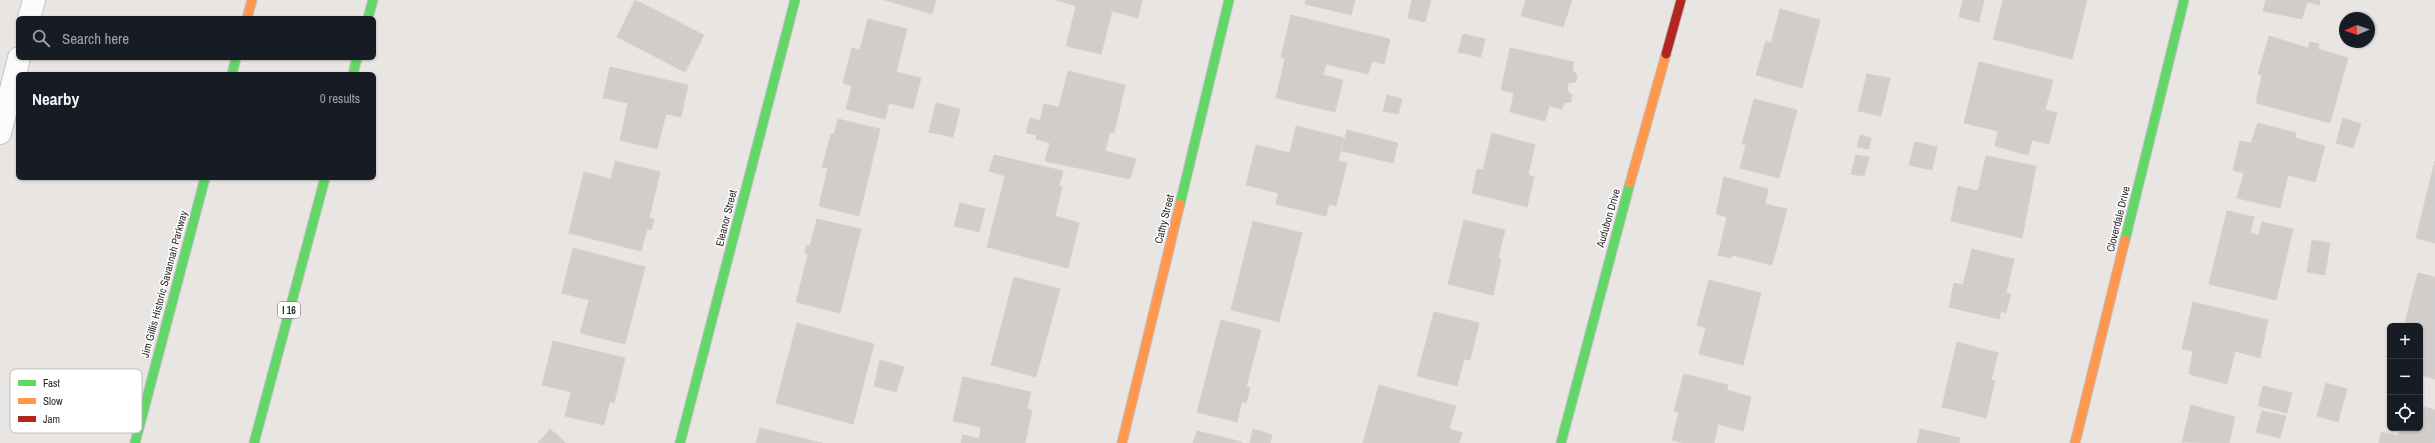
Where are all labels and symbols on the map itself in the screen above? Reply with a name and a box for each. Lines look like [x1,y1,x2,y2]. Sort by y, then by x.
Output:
north arrow [2339,12,2375,48]
street label: Cloverdale Drive [2103,185,2133,253]
street label: Audubon Drive [1593,187,1623,250]
street label: Eleanor Street [712,188,740,248]
street label: Cathy Street [1151,193,1177,245]
street label: Jim Gillis Historic Savannah Parkway [138,209,190,359]
road number: I 16 [278,302,300,318]
legend [10,369,142,433]
text: Fast [43,376,61,390]
text: Slow [43,394,63,408]
text: Jam [43,412,60,426]

